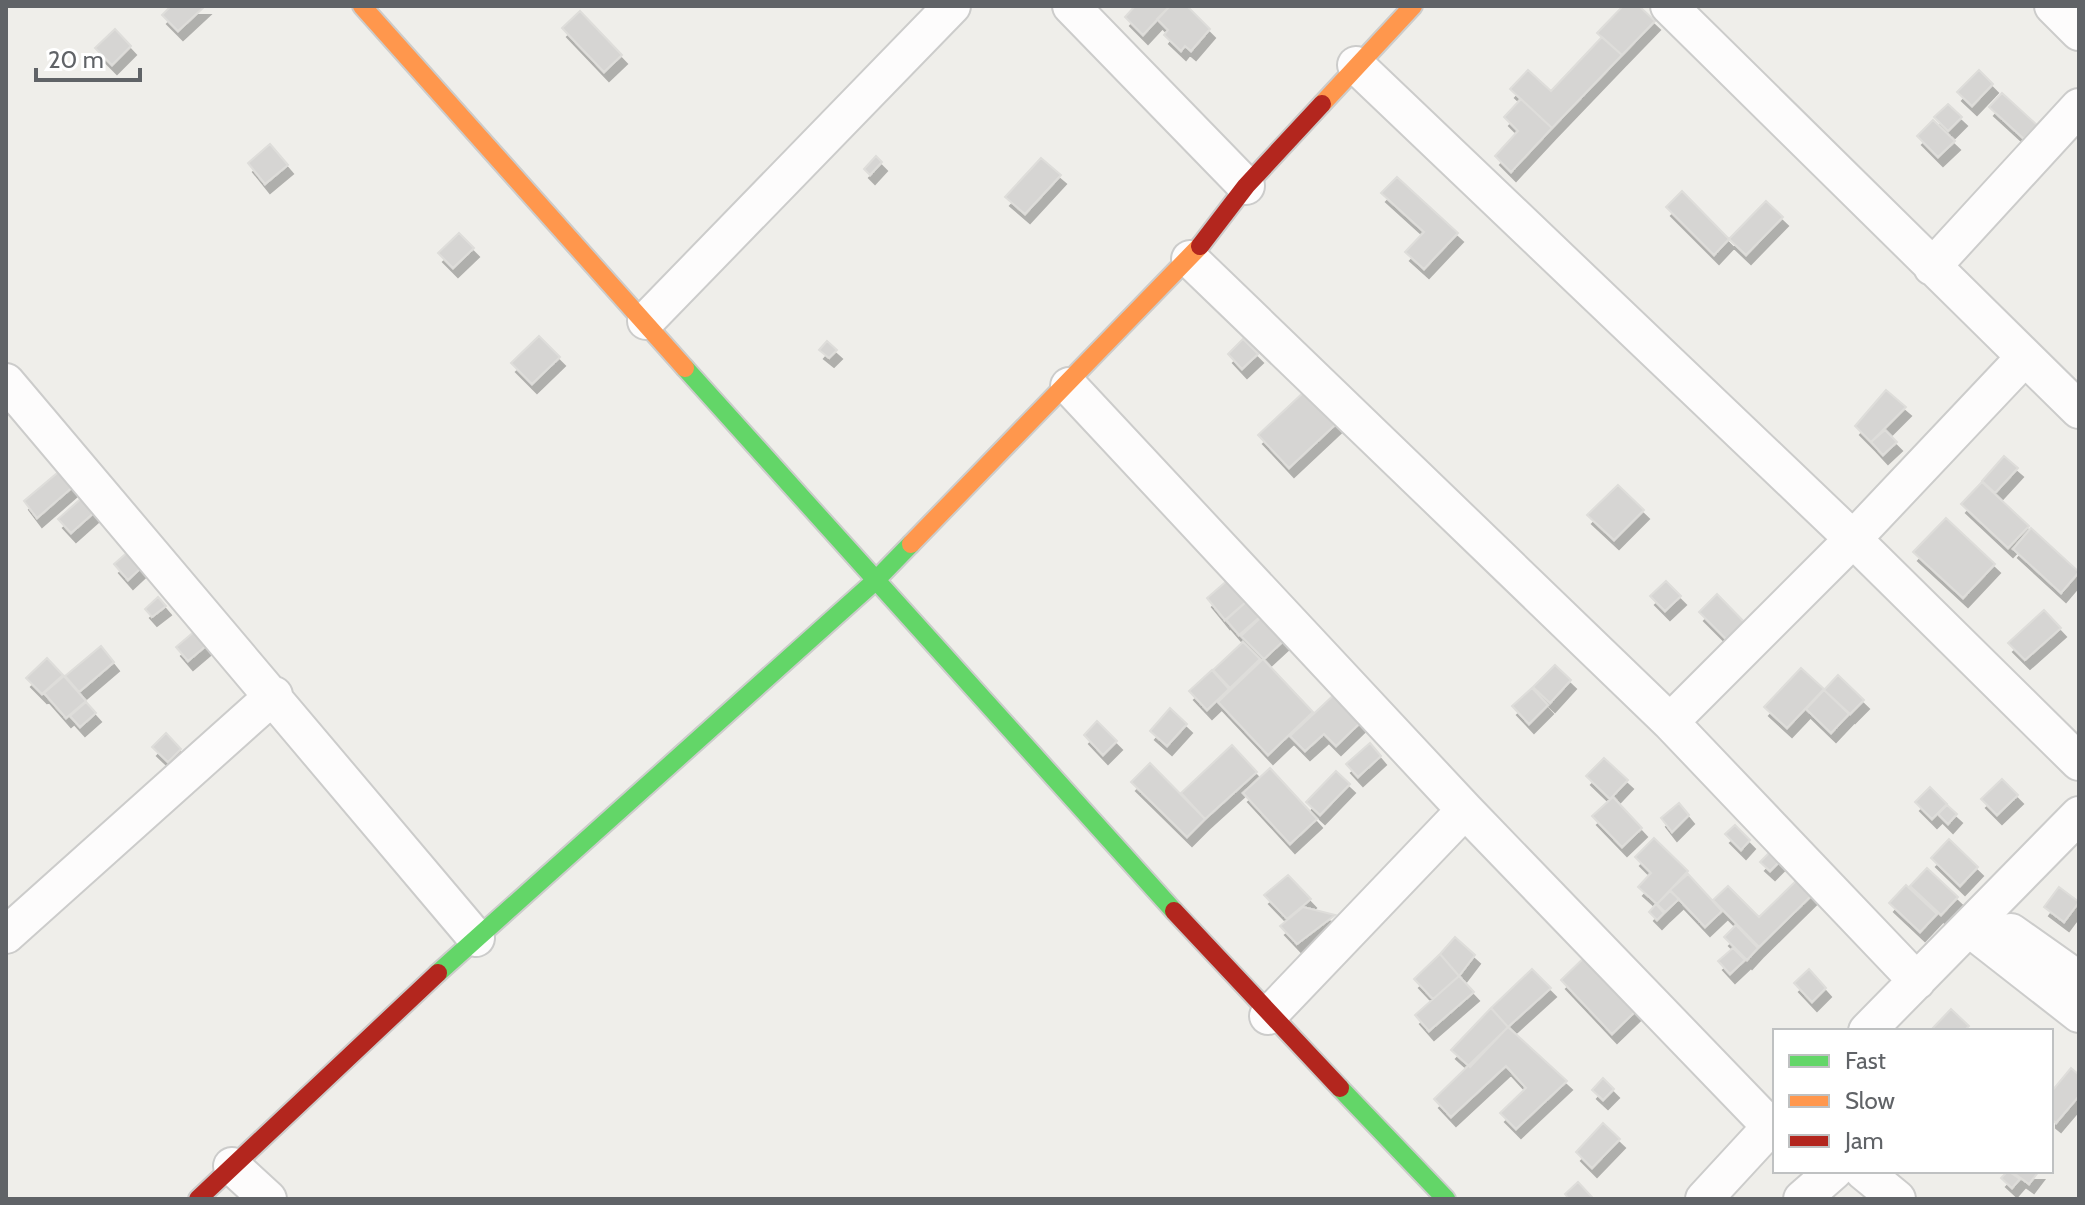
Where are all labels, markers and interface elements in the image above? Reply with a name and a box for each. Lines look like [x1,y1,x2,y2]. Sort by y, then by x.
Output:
scale bar [36,32,140,82]
text: 20 m [48,45,104,74]
legend [1773,1029,2053,1173]
text: Fast [1845,1046,1886,1075]
text: Slow [1845,1086,1895,1115]
text: Jam [1844,1126,1883,1155]

